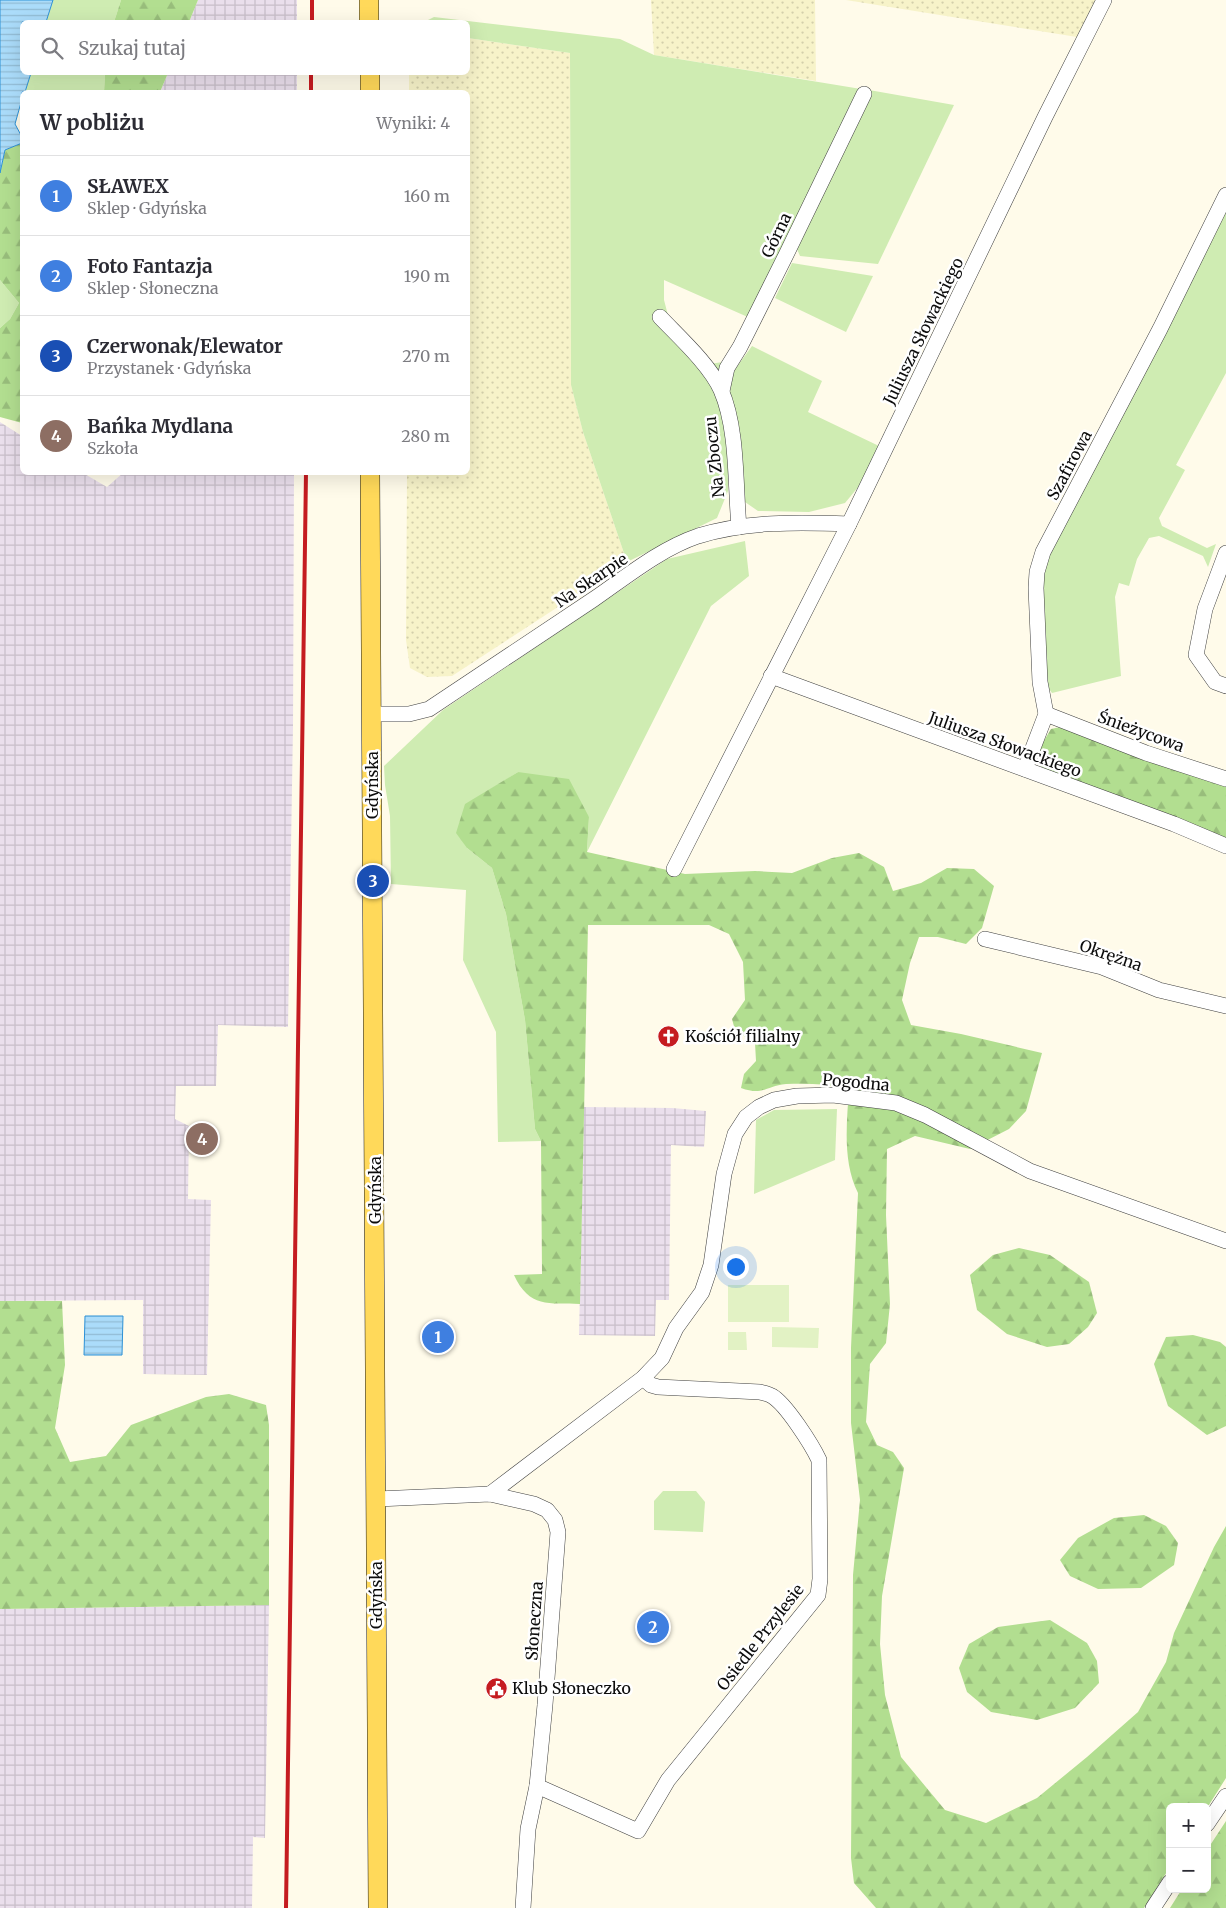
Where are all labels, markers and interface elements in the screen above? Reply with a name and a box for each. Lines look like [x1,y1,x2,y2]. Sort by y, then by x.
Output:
search box [20,20,470,75]
icon: search [38,34,66,62]
text: Szukaj tutaj [78,36,186,60]
text: W pobliżu [40,109,145,136]
text: Wyniki: 4 [376,113,450,133]
text: SŁAWEX [87,174,169,198]
text: 1 [52,186,60,206]
text: 160 m [404,186,450,206]
text: Sklep · Gdyńska [87,198,207,218]
street label: Górna [757,209,796,261]
text: Foto Fantazja [87,254,213,278]
street label: Juliusza Słowackiego [878,254,967,409]
text: 2 [51,266,61,286]
text: 190 m [404,266,450,286]
text: Sklep · Słoneczna [87,278,219,298]
text: Czerwonak/Elewator [87,334,283,358]
text: 3 [51,346,61,366]
text: 270 m [402,346,450,366]
text: Przystanek · Gdyńska [87,358,251,378]
text: Bańka Mydlana [87,414,233,438]
street label: Na Zboczu [700,415,728,499]
text: 4 [51,426,61,446]
text: 280 m [401,426,450,446]
street label: Szafirowa [1042,426,1096,503]
text: Szkoła [87,438,138,458]
street label: Na Skarpie [551,548,631,612]
street label: Śnieżycowa [1095,706,1187,756]
street label: Juliusza Słowackiego [925,707,1084,781]
street label: Gdyńska [362,751,382,819]
pin: 3 [357,862,389,900]
street label: Okrężna [1077,935,1145,975]
church icon: Kościół filialny [657,1024,681,1048]
place label: Kościół filialny [685,1026,801,1046]
street label: Pogodna [821,1069,891,1095]
pin: 4 [186,1120,218,1158]
street label: Gdyńska [365,1156,385,1224]
your location [723,1254,749,1280]
pin: 1 [422,1318,454,1356]
street label: Gdyńska [366,1561,386,1629]
street label: Słoneczna [521,1580,547,1661]
street label: Osiedle Przylesie [712,1580,808,1694]
pin: 2 [637,1608,669,1646]
public building icon: Klub Słoneczko [484,1676,508,1700]
place label: Klub Słoneczko [512,1678,631,1698]
map controls [1166,1803,1211,1893]
button: + [1166,1803,1211,1848]
button: − [1166,1848,1211,1893]

